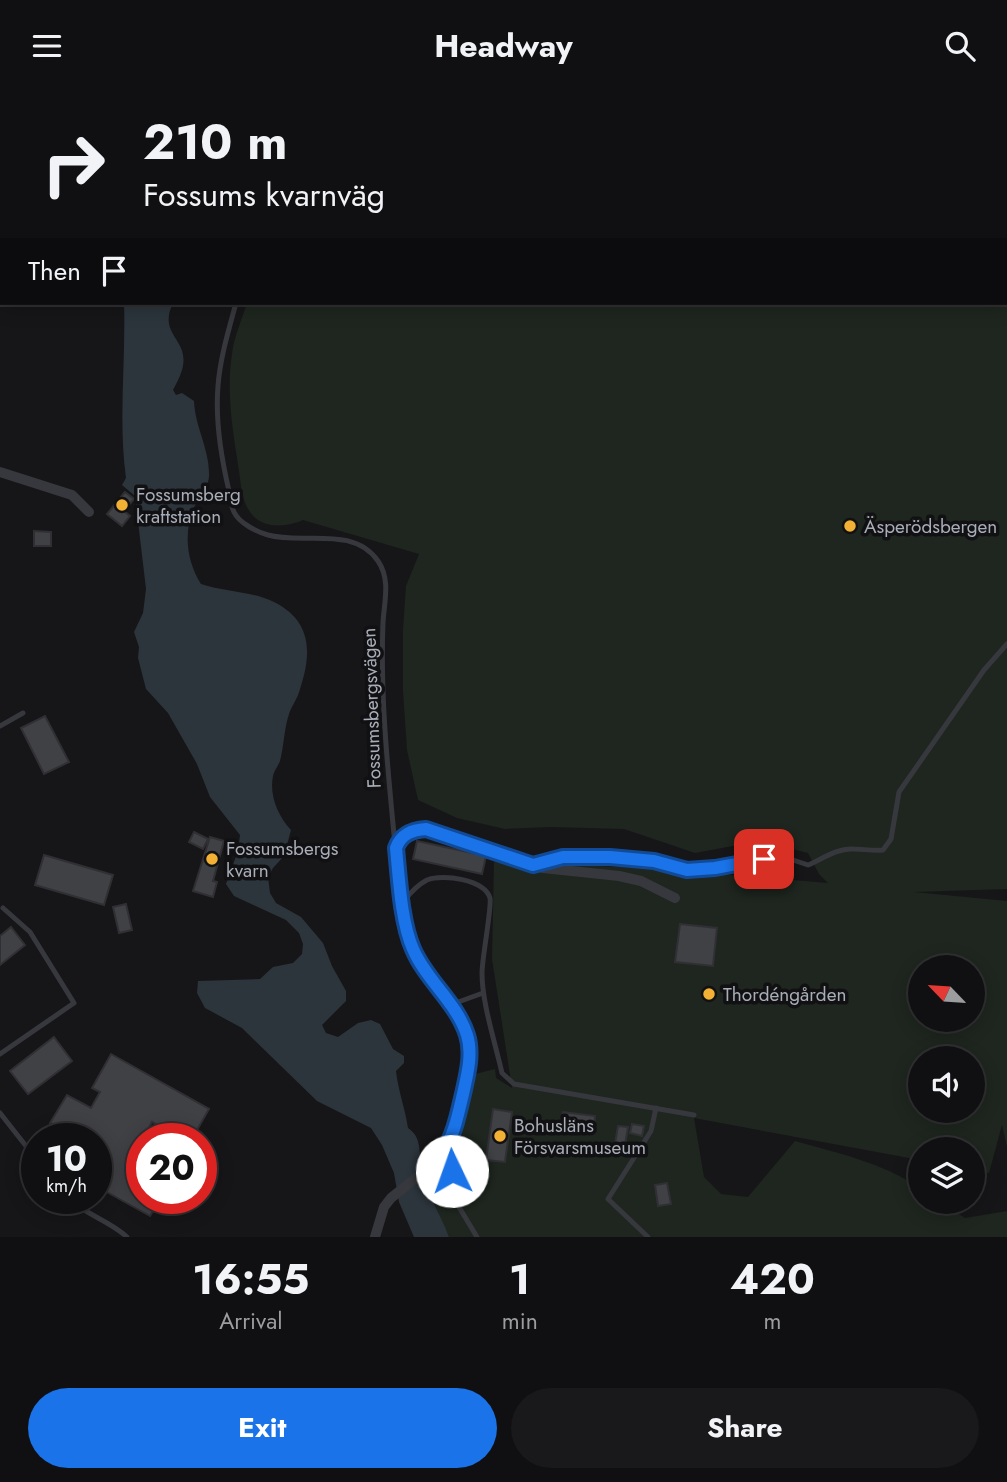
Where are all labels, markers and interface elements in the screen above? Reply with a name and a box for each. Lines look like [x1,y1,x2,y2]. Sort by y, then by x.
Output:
text: Headway [434,23,573,69]
icon: menu [28,27,66,65]
icon: search [941,27,979,65]
text: 210 m [143,107,287,177]
icon: right [28,119,119,210]
text: Fossums kvarnväg [143,172,385,218]
text: Then [28,252,81,290]
icon: arrive [95,252,133,290]
place label: Fossumsberg kraftstation [136,481,241,530]
marker: Fossumsberg kraftstation [114,497,130,513]
place label: Äsperödsbergen [864,513,997,540]
marker: Äsperödsbergen [842,518,858,534]
street label: Fossumsbergsvägen [355,627,388,789]
pin [734,829,794,889]
place label: Fossumsbergs kvarn [226,835,339,884]
icon: arrive [745,840,783,878]
marker: Fossumsbergs kvarn [204,851,220,867]
north arrow [908,955,985,1033]
map controls [908,955,985,1214]
place label: Thordéngården [723,981,846,1008]
marker: Thordéngården [701,986,717,1002]
button: sound [908,1046,985,1123]
place label: Bohusläns Försvarsmuseum [514,1112,646,1161]
speed limit sign: 20 [126,1123,217,1214]
marker: Bohusläns Försvarsmuseum [492,1128,508,1144]
text: 10 [46,1134,87,1184]
position arrow [415,1134,489,1208]
button: layers [908,1137,985,1214]
text: km/h [46,1173,87,1199]
text: 16:55 [192,1249,309,1310]
text: 1 [509,1249,530,1310]
text: 420 [730,1249,815,1310]
text: Arrival [219,1304,283,1338]
text: min [502,1304,538,1338]
text: m [763,1304,781,1338]
button: Exit [28,1388,497,1468]
button: Share [511,1388,979,1468]

